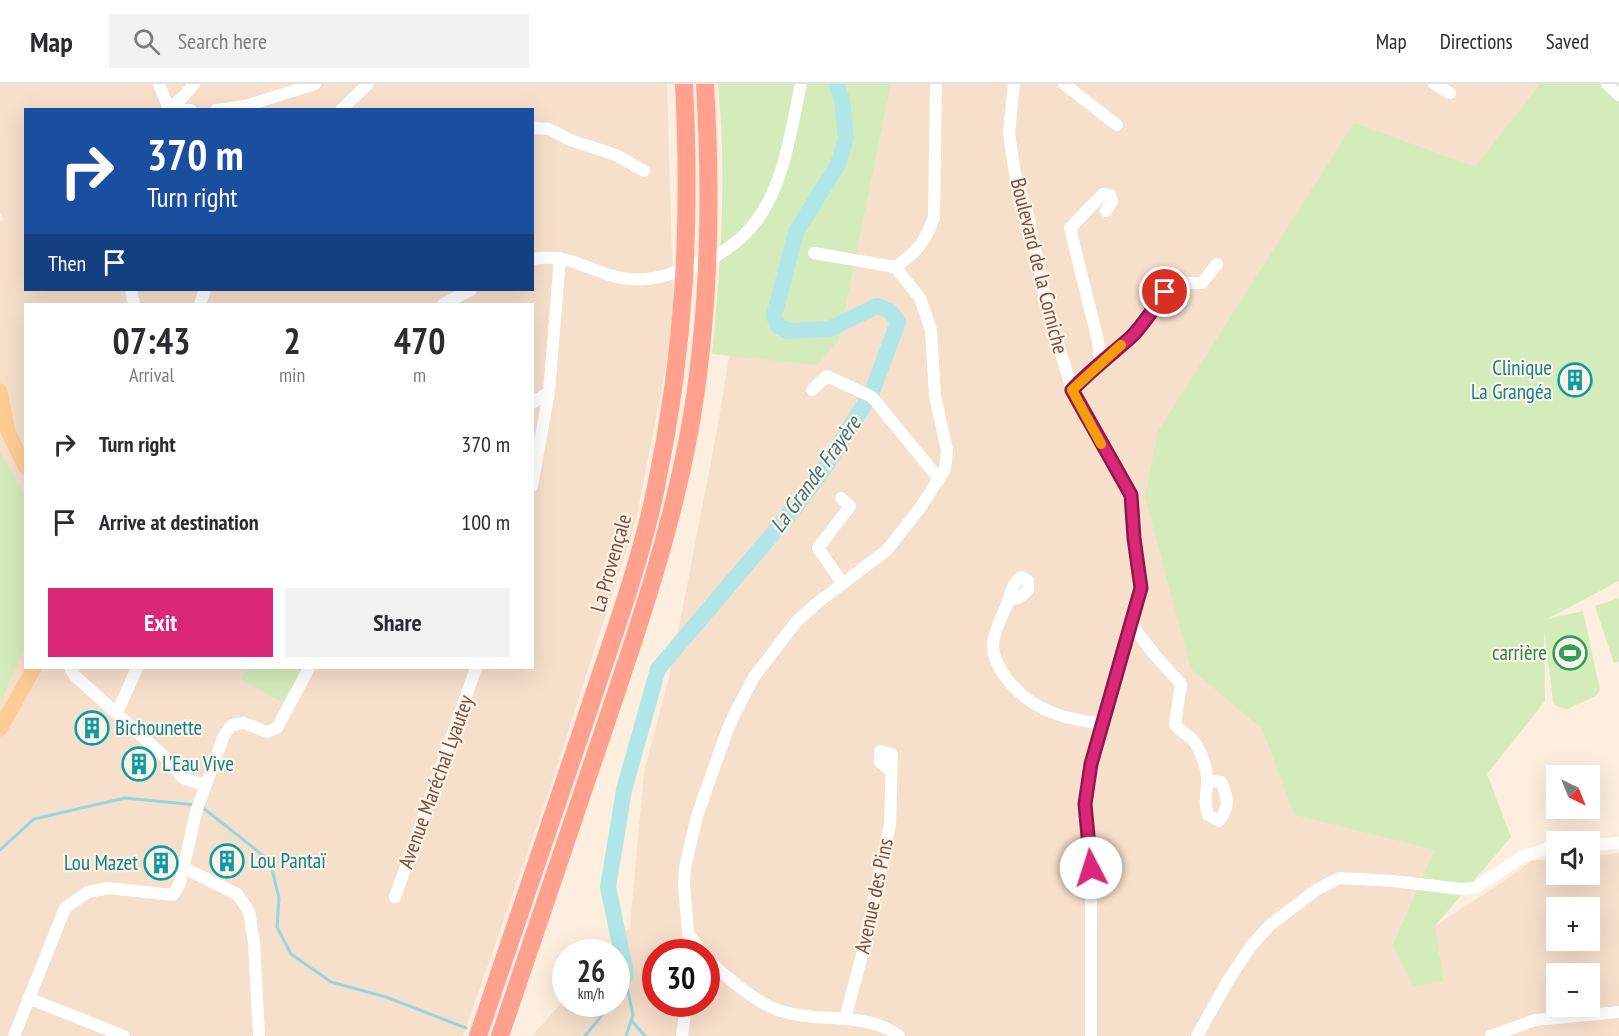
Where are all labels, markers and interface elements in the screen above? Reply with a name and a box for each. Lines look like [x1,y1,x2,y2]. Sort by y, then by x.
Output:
search box [109,14,529,68]
text: Map [30,23,73,60]
icon: search [130,25,163,58]
text: Search here [178,27,267,55]
text: Map [1376,28,1407,55]
text: Directions [1440,28,1513,55]
text: Saved [1546,28,1589,55]
text: 370 m [147,127,244,182]
icon: right [48,132,126,210]
street label: Boulevard de la Corniche [1005,175,1074,357]
text: Turn right [147,180,238,214]
icon: arrive [98,246,131,279]
text: Then [48,249,86,277]
pin [1139,266,1190,317]
icon: arrive [1148,275,1181,308]
text: 07:43 [113,317,190,364]
text: 2 [283,317,301,364]
text: 470 [394,317,445,364]
place label: Clinique La Grangéa [1471,354,1552,405]
text: Arrival [129,362,174,388]
text: min [279,362,305,388]
text: m [413,362,426,388]
building icon: Clinique La Grangéa [1557,362,1593,398]
water label: La Grande Frayère [763,409,868,538]
icon: right [48,428,81,461]
text: Turn right [99,430,176,458]
text: 370 m [461,430,510,458]
icon: arrive [48,506,81,539]
text: Arrive at destination [99,508,259,536]
text: 100 m [461,508,510,536]
street label: La Provençale [584,511,637,615]
button: Exit [48,588,273,657]
button: Share [285,588,510,657]
sports icon: carrière [1552,635,1588,671]
place label: carrière [1492,639,1547,666]
street label: Avenue Maréchal Lyautey [392,691,479,872]
building icon: Bichounette [74,710,110,746]
place label: Bichounette [115,714,202,741]
building icon: L'Eau Vive [121,746,157,782]
place label: L'Eau Vive [162,750,234,777]
north arrow [1546,765,1600,819]
map controls [1546,765,1600,1017]
button: sound [1546,831,1600,885]
street label: Avenue des Pins [848,836,899,956]
position arrow [1059,836,1123,900]
building icon: Lou Pantaï [209,843,245,879]
building icon: Lou Mazet [143,845,179,881]
place label: Lou Pantaï [250,847,326,874]
place label: Lou Mazet [64,849,138,876]
button: + [1546,897,1600,951]
speed limit sign: 30 [642,939,720,1017]
text: 26 [577,951,605,990]
button: − [1546,963,1600,1017]
text: km/h [578,984,604,1003]

